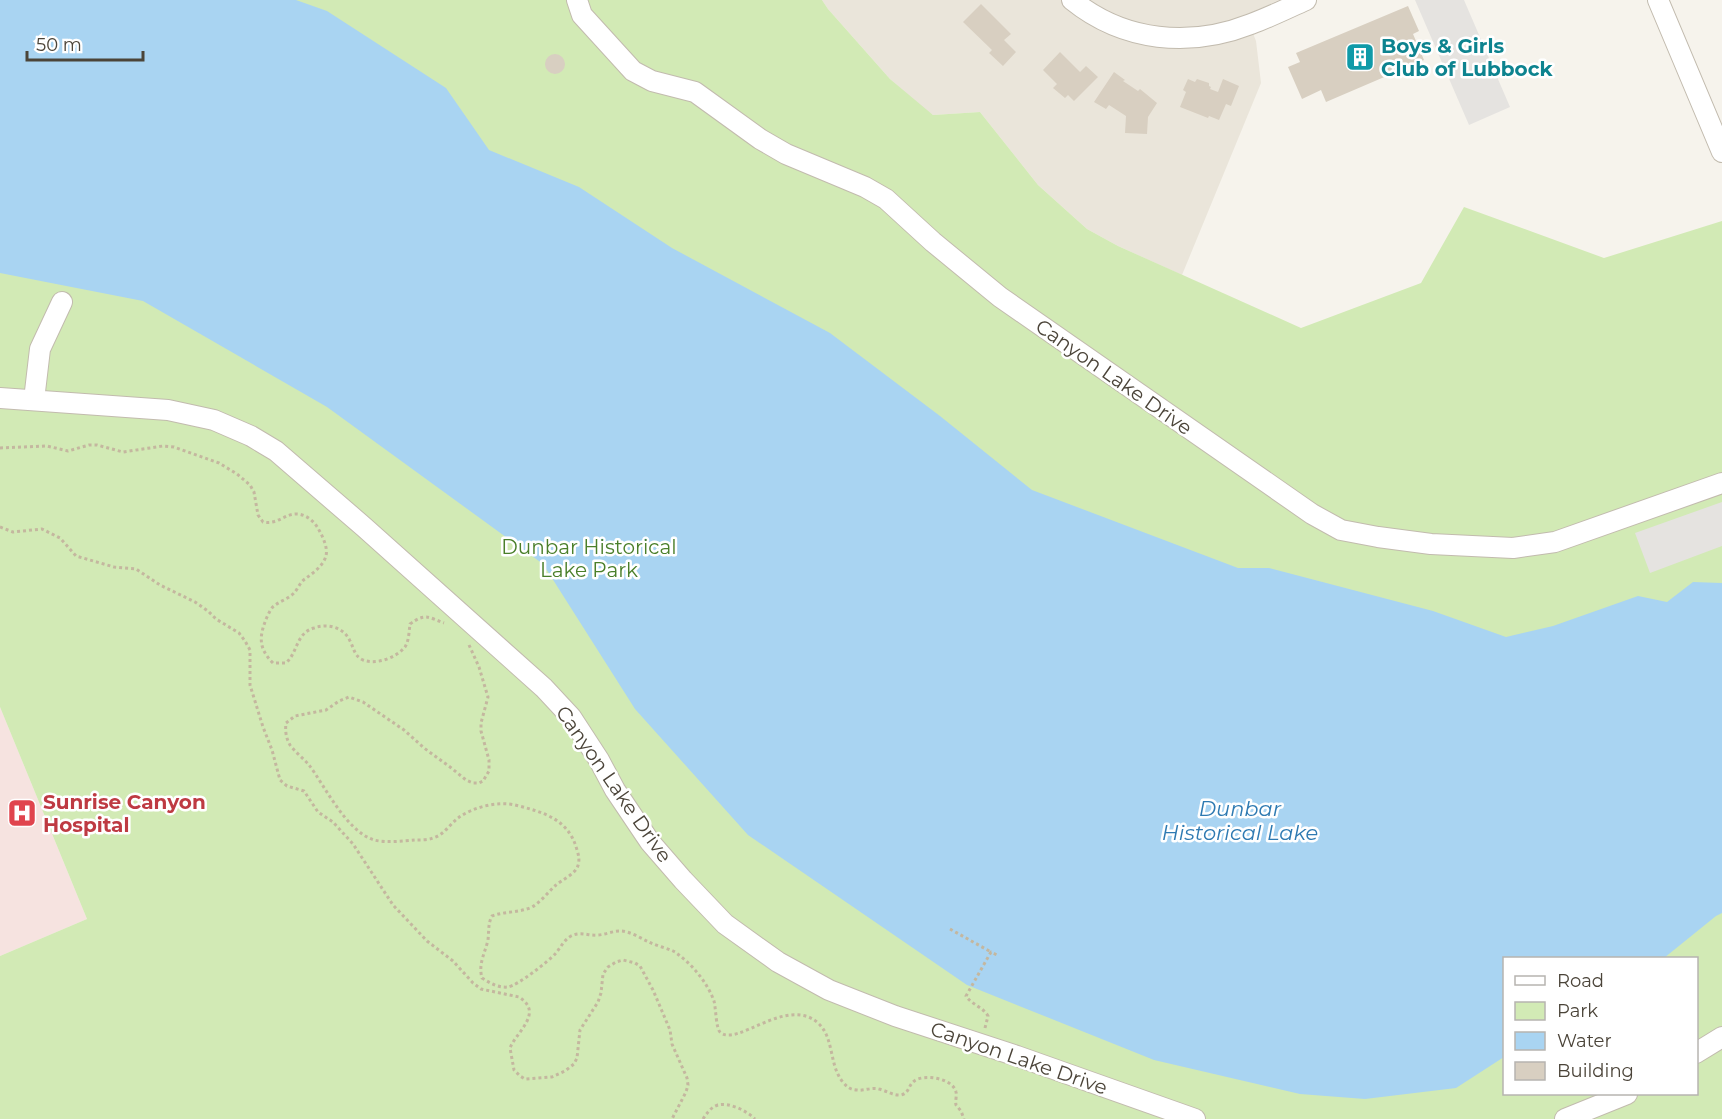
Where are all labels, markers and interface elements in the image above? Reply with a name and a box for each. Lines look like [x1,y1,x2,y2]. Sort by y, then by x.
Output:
scale bar [27,24,142,62]
text: 50 m [36,34,82,56]
place label: Boys & Girls Club of Lubbock [1381,34,1553,81]
building icon: Boys & Girls Club of Lubbock [1344,41,1376,73]
street label: Canyon Lake Drive [1031,314,1197,440]
park label: Dunbar Historical Lake Park [501,535,677,582]
street label: Canyon Lake Drive [551,701,677,867]
place label: Sunrise Canyon Hospital [43,790,206,837]
water label: Dunbar Historical Lake [1162,796,1318,845]
hospital icon: Sunrise Canyon Hospital [6,797,38,829]
legend [1503,957,1698,1095]
text: Road [1557,970,1604,992]
text: Park [1557,1000,1598,1022]
street label: Canyon Lake Drive [927,1016,1111,1100]
text: Water [1557,1030,1612,1052]
text: Building [1557,1060,1634,1082]

